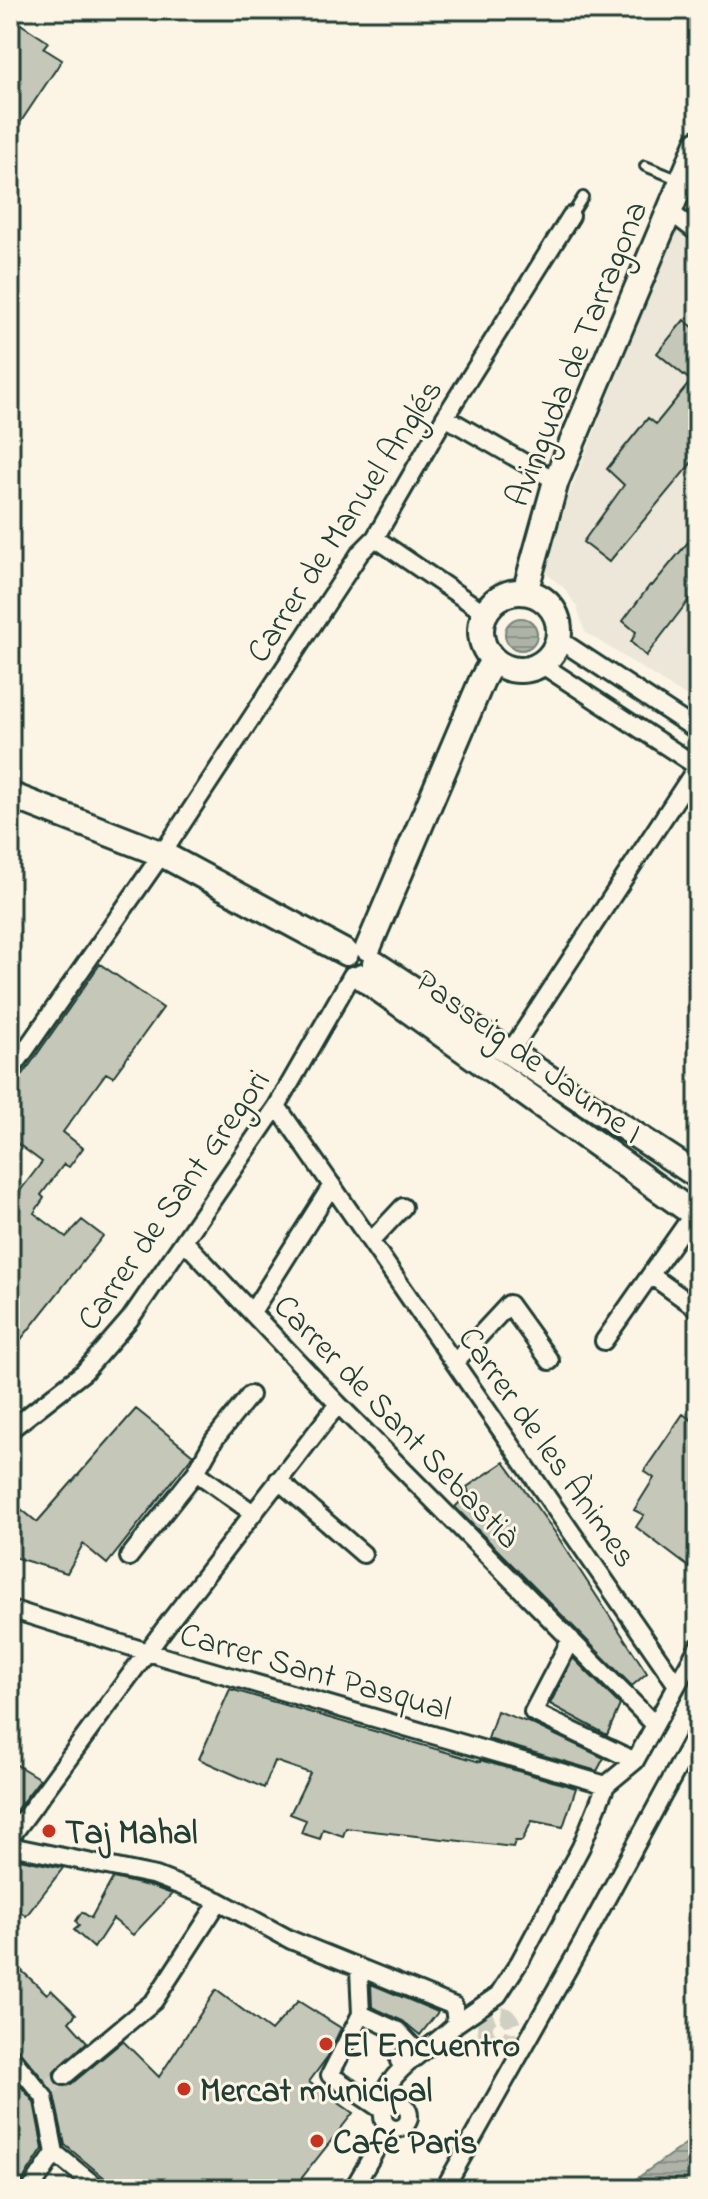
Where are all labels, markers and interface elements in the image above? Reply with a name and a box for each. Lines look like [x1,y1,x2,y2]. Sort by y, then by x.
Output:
street label: Avinguda de Tarragona [495,194,663,515]
street label: Carrer de Manuel Anglés [236,370,457,674]
street label: Passeig de Jaume I [403,958,652,1158]
street label: Carrer de Sant Gregori [66,1060,284,1342]
street label: Carrer de Sant Sebastià [260,1284,530,1562]
street label: Carrer de les Ànimes [444,1317,648,1579]
street label: Carrer Sant Pasqual [173,1611,456,1736]
place label: Taj Mahal [65,1810,197,1860]
marker: Taj Mahal [40,1822,58,1840]
place label: El Encuentro [342,2023,520,2073]
marker: El Encuentro [317,2035,335,2053]
place label: Mercat municipal [200,2068,432,2118]
marker: Mercat municipal [175,2080,193,2098]
place label: Café Paris [333,2120,477,2170]
marker: Café Paris [308,2132,326,2150]

